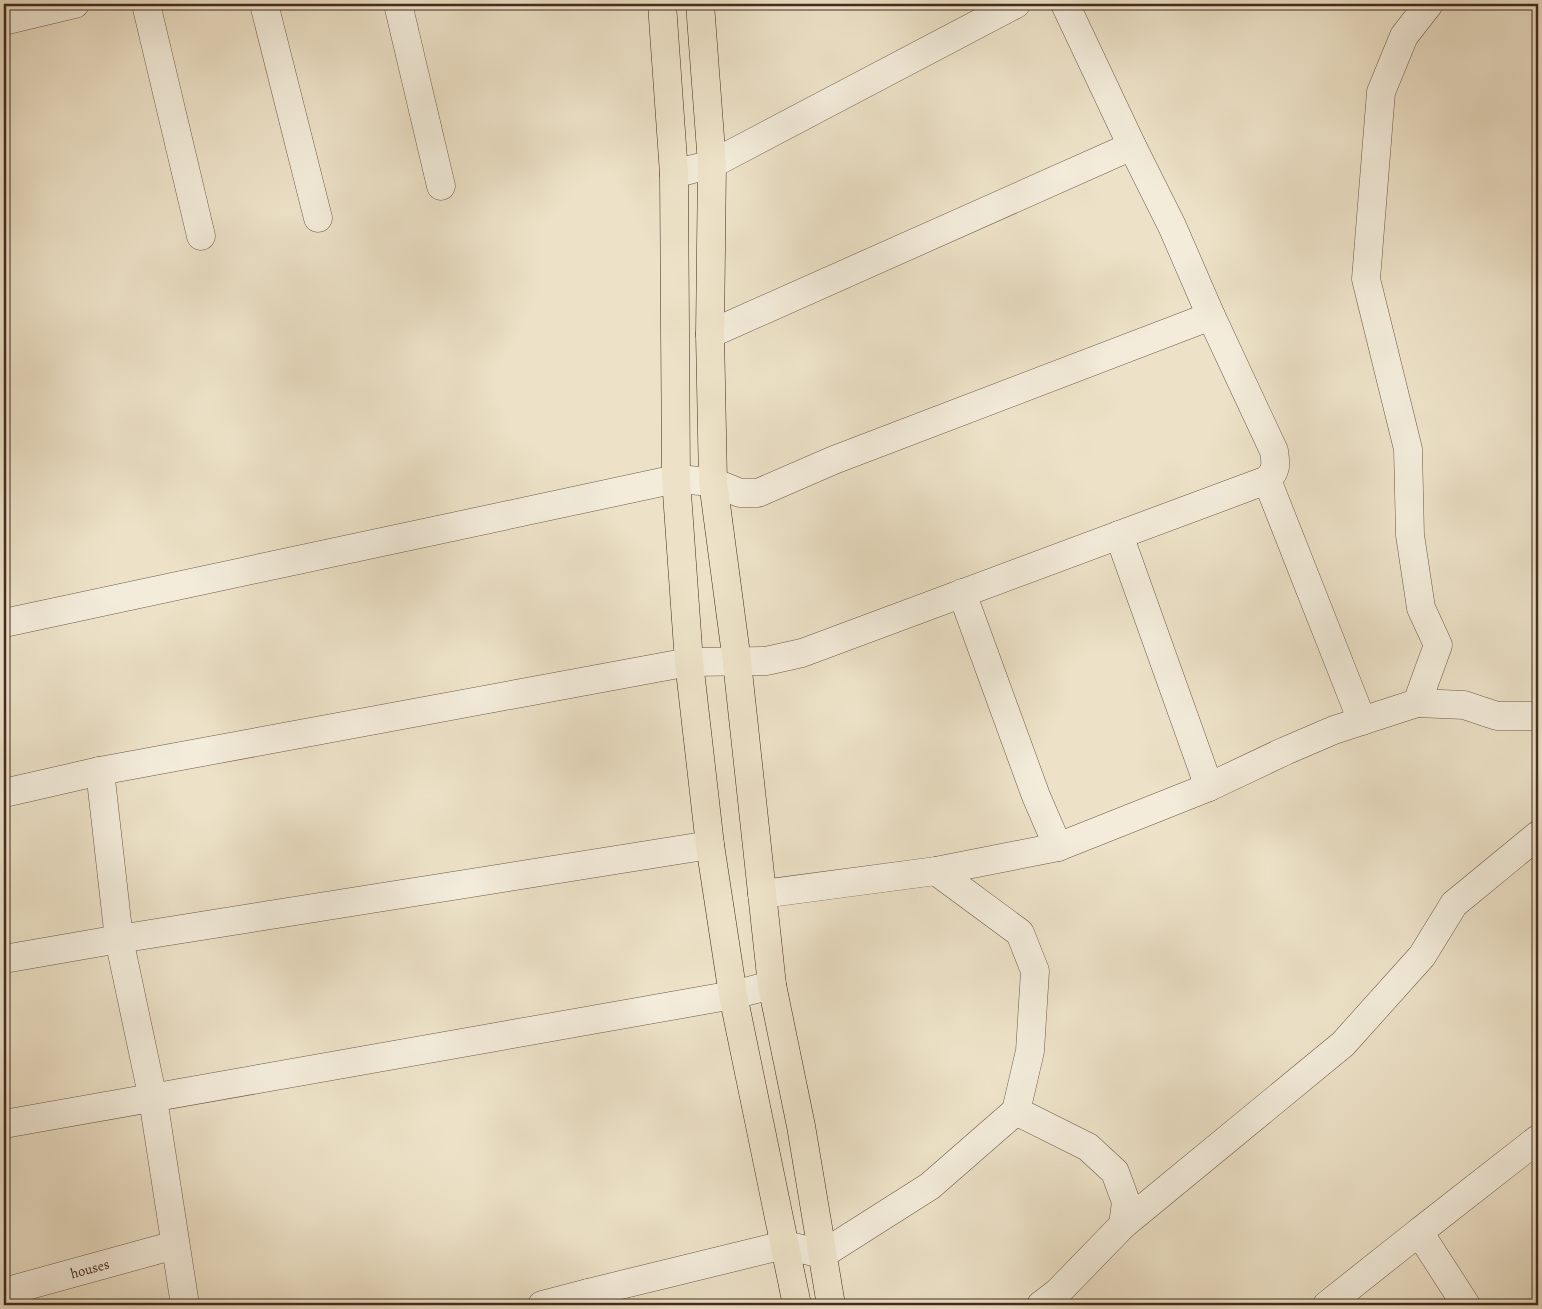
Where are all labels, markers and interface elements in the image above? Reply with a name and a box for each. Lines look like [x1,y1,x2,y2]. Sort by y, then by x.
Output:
street label: houses [68,1254,111,1283]

